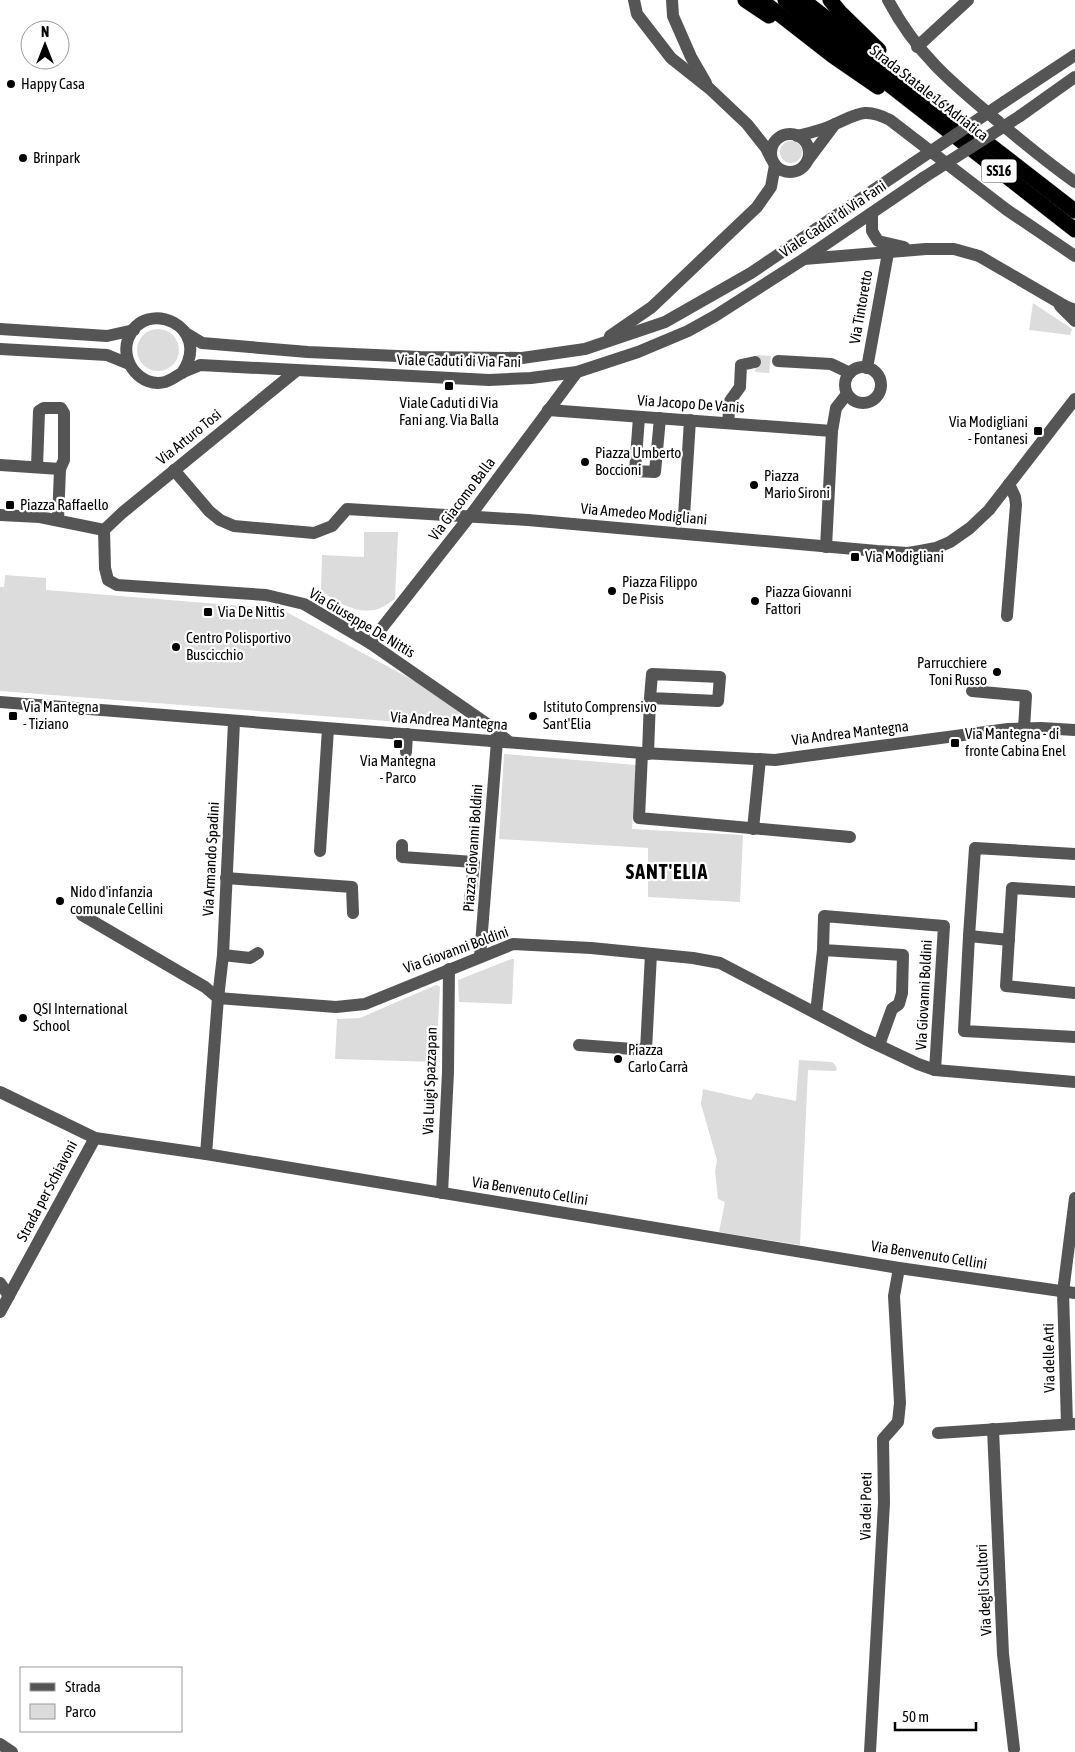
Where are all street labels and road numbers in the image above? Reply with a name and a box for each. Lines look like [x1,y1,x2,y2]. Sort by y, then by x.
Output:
street label: Strada Statale 16 Adriatica [867,41,992,144]
road number: SS16 [982,160,1016,182]
street label: Viale Caduti di Via Fani [776,177,889,260]
street label: Via Tintoretto [846,269,875,345]
street label: Viale Caduti di Via Fani [397,351,521,370]
street label: Via Jacopo De Vanis [637,391,745,416]
street label: Via Arturo Tosi [153,405,224,468]
street label: Via Giacomo Balla [425,454,498,544]
street label: Via Amedeo Modigliani [580,500,708,527]
street label: Via Giuseppe De Nittis [306,584,418,661]
street label: Via Andrea Mantegna [390,708,508,733]
street label: Via Andrea Mantegna [790,717,909,748]
street label: Piazza Giovanni Boldini [460,784,485,912]
street label: Via Armando Spadini [199,801,222,917]
street label: Via Giovanni Boldini [401,923,511,976]
street label: Via Giovanni Boldini [912,939,935,1051]
street label: Via Luigi Spazzapan [419,1027,440,1135]
street label: Strada per Schiavoni [13,1137,80,1244]
street label: Via Benvenuto Cellini [471,1173,589,1208]
street label: Via Benvenuto Cellini [870,1237,988,1272]
street label: Via delle Arti [1039,1323,1058,1393]
street label: Via dei Poeti [856,1472,875,1540]
street label: Via degli Scultori [973,1544,994,1636]

